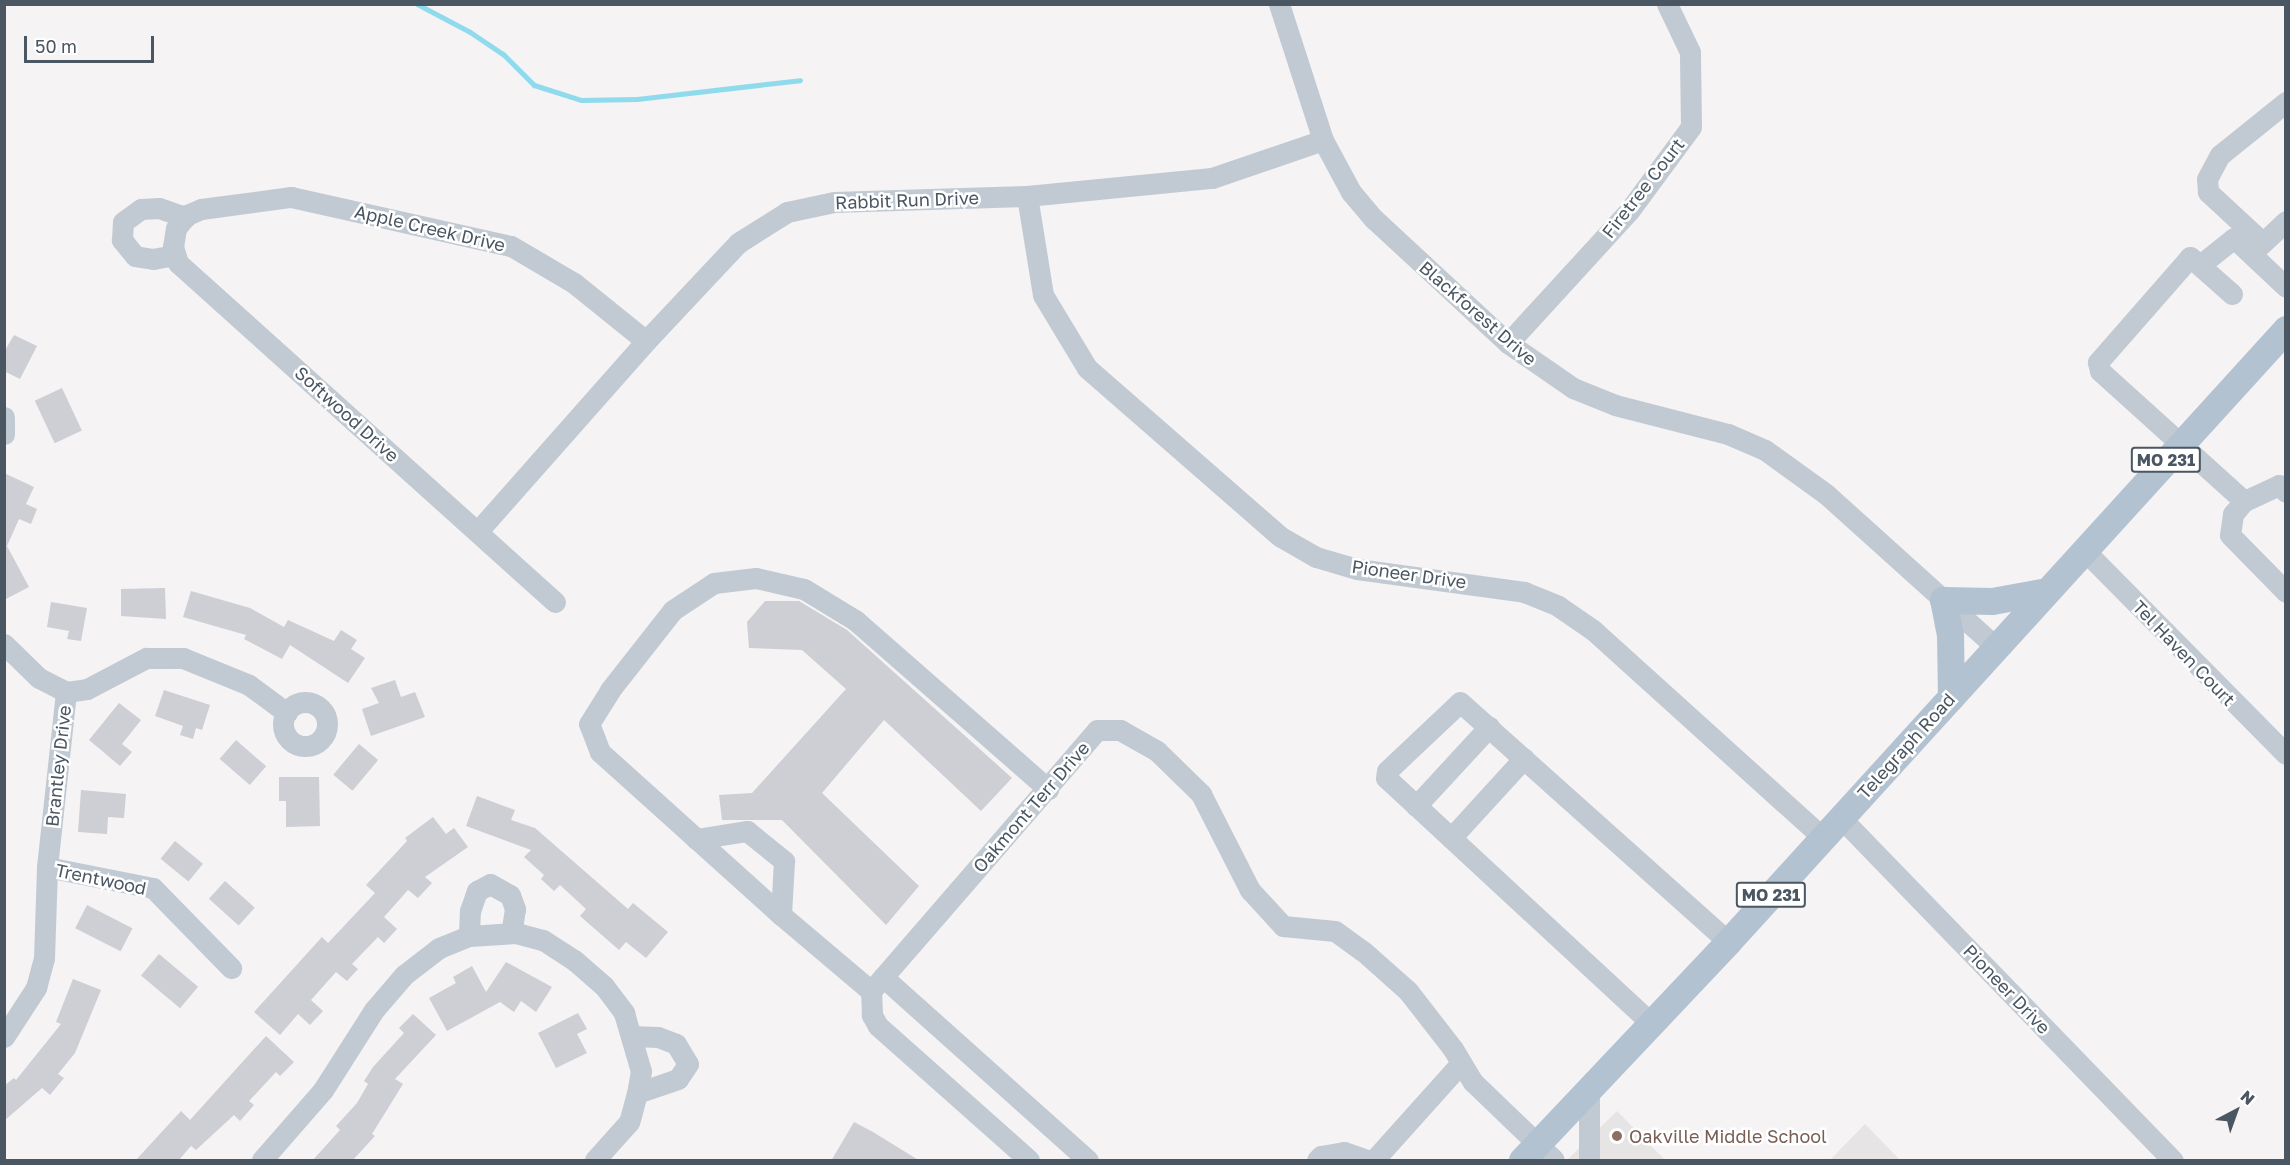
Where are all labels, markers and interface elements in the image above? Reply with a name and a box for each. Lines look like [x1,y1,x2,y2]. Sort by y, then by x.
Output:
scale bar [27,24,158,62]
text: 50 m [35,35,77,57]
street label: Firetree Court [1597,134,1689,242]
street label: Rabbit Run Drive [835,187,979,213]
street label: Apple Creek Drive [353,200,507,256]
street label: Blackforest Drive [1415,256,1541,370]
street label: Softwood Drive [291,362,403,466]
road number: MO 231 [2130,447,2202,473]
street label: Pioneer Drive [1350,555,1468,593]
street label: Tel Haven Court [2128,596,2240,710]
street label: Telegraph Road [1853,689,1959,803]
street label: Brantley Drive [41,704,75,828]
street label: Oakmont Terr Drive [968,737,1094,877]
street label: Trentwood [54,859,148,899]
road number: MO 231 [1735,882,1807,908]
street label: Pioneer Drive [1959,940,2055,1038]
north arrow [2206,1081,2266,1141]
text: N [2237,1086,2259,1109]
place label: Oakville Middle School [1629,1125,1827,1147]
marker: Oakville Middle School [1610,1129,1624,1143]

